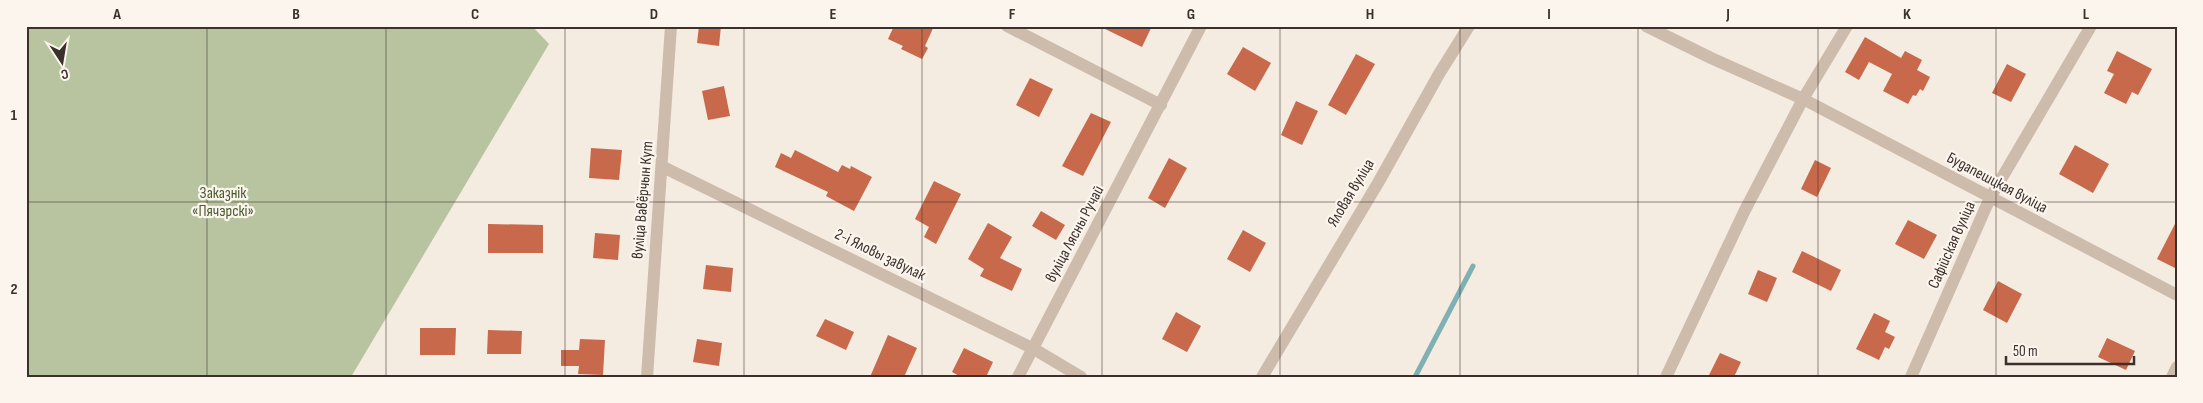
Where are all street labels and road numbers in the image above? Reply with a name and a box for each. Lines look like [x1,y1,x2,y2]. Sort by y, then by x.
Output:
street label: вуліца Вавёрчын Кут [628,140,658,260]
street label: Будапешцкая вуліца [1944,149,2050,217]
street label: Яловая вуліца [1323,156,1379,230]
street label: вуліца Лясны Ручай [1042,183,1108,285]
street label: Сафійская вуліца [1924,198,1980,292]
street label: 2-і Яловы завулак [832,225,929,286]

